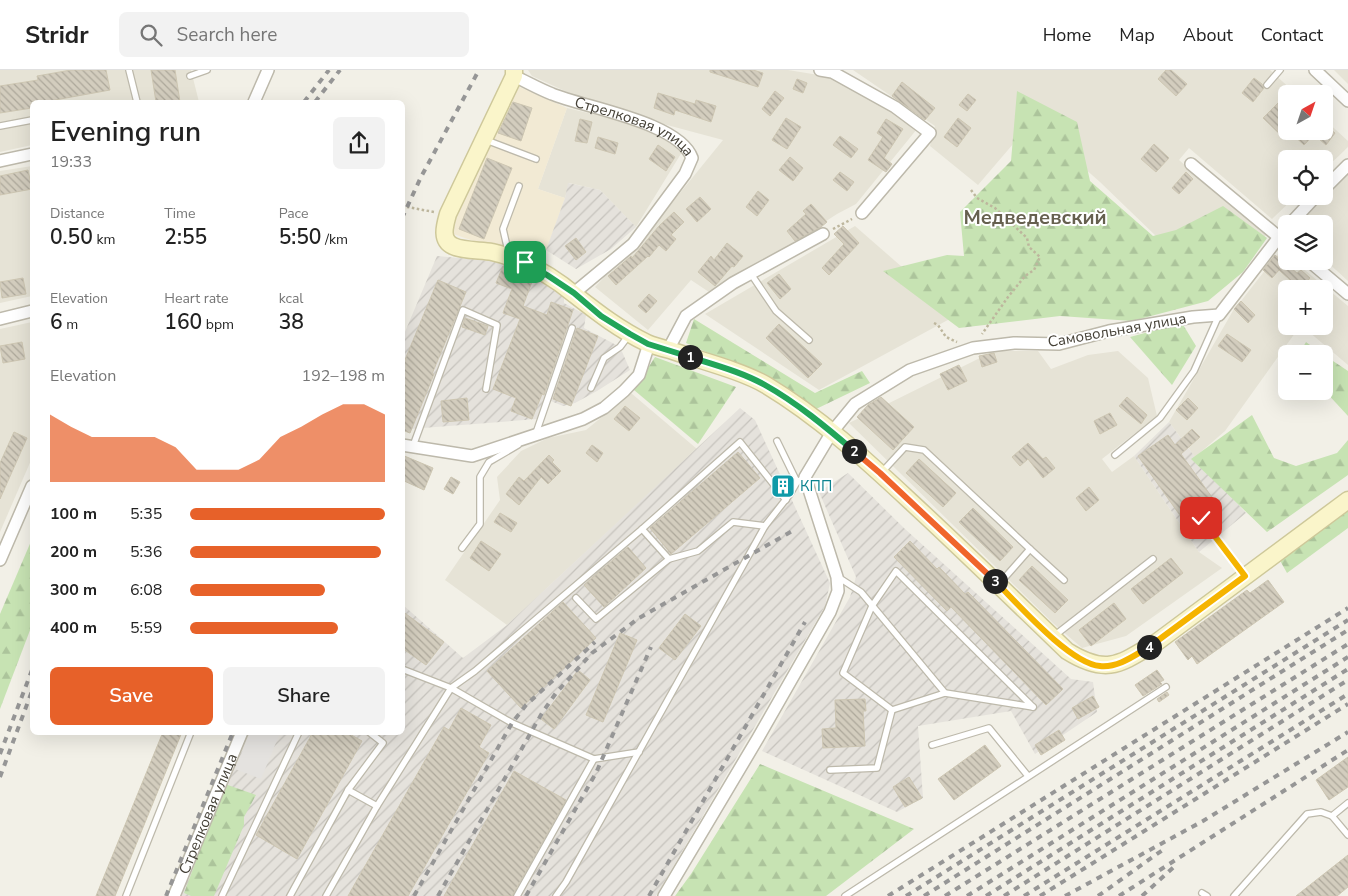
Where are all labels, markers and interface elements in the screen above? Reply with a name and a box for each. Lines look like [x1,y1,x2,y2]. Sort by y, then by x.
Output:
search box [119,12,469,57]
text: Stridr [25,19,89,51]
icon: search [137,21,165,49]
text: Search here [177,22,277,48]
text: Home [1043,23,1091,47]
text: Map [1119,23,1155,47]
text: About [1183,23,1233,47]
text: Contact [1261,23,1323,47]
north arrow [1278,85,1332,140]
map controls [1278,85,1333,400]
street label: Стрелковая улица [572,92,699,160]
text: Evening run [50,113,201,151]
button: share [333,117,385,169]
button: locate [1278,150,1333,205]
text: 19:33 [50,151,92,173]
text: Distance [50,204,104,223]
text: Time [164,204,195,223]
text: Pace [279,204,308,223]
district label: Медведевский [963,204,1107,231]
button: layers [1278,215,1333,270]
text: 0.50 [50,223,93,251]
text: 2:55 [164,223,207,251]
text: 5:50 [279,223,321,251]
text: km [93,230,115,249]
text: /km [321,230,348,249]
pin [504,241,546,283]
icon: arrive [511,248,539,276]
button: + [1278,280,1333,335]
text: Elevation [50,289,108,308]
text: Heart rate [164,289,228,308]
text: kcal [279,289,303,308]
text: 6 [50,308,63,336]
text: 160 [164,308,202,336]
text: 38 [279,308,304,336]
street label: Самовольная улица [1046,308,1188,352]
text: m [63,315,78,334]
text: bpm [202,315,234,334]
pin: 1 [678,344,702,370]
button: − [1278,345,1333,400]
text: 1 [686,348,695,367]
text: Elevation [50,365,116,387]
text: 192–198 m [302,365,385,387]
pin: 2 [842,438,866,464]
text: 2 [850,442,859,461]
building icon: КПП [770,473,796,499]
place label: КПП [800,476,832,496]
pin [1180,497,1222,539]
text: 100 m [50,503,97,525]
text: 5:35 [130,503,162,525]
icon: check [1187,504,1215,532]
text: 200 m [50,541,97,563]
text: 5:36 [130,541,162,563]
pin: 3 [982,568,1008,594]
text: 3 [991,572,1000,591]
text: 300 m [50,579,97,601]
text: 6:08 [130,579,162,601]
text: 400 m [50,617,97,639]
text: 5:59 [130,617,162,639]
pin: 4 [1136,634,1162,660]
text: 4 [1145,638,1154,657]
button: Save [50,667,213,725]
button: Share [223,667,385,725]
street label: Стрелковая улица [174,750,242,877]

